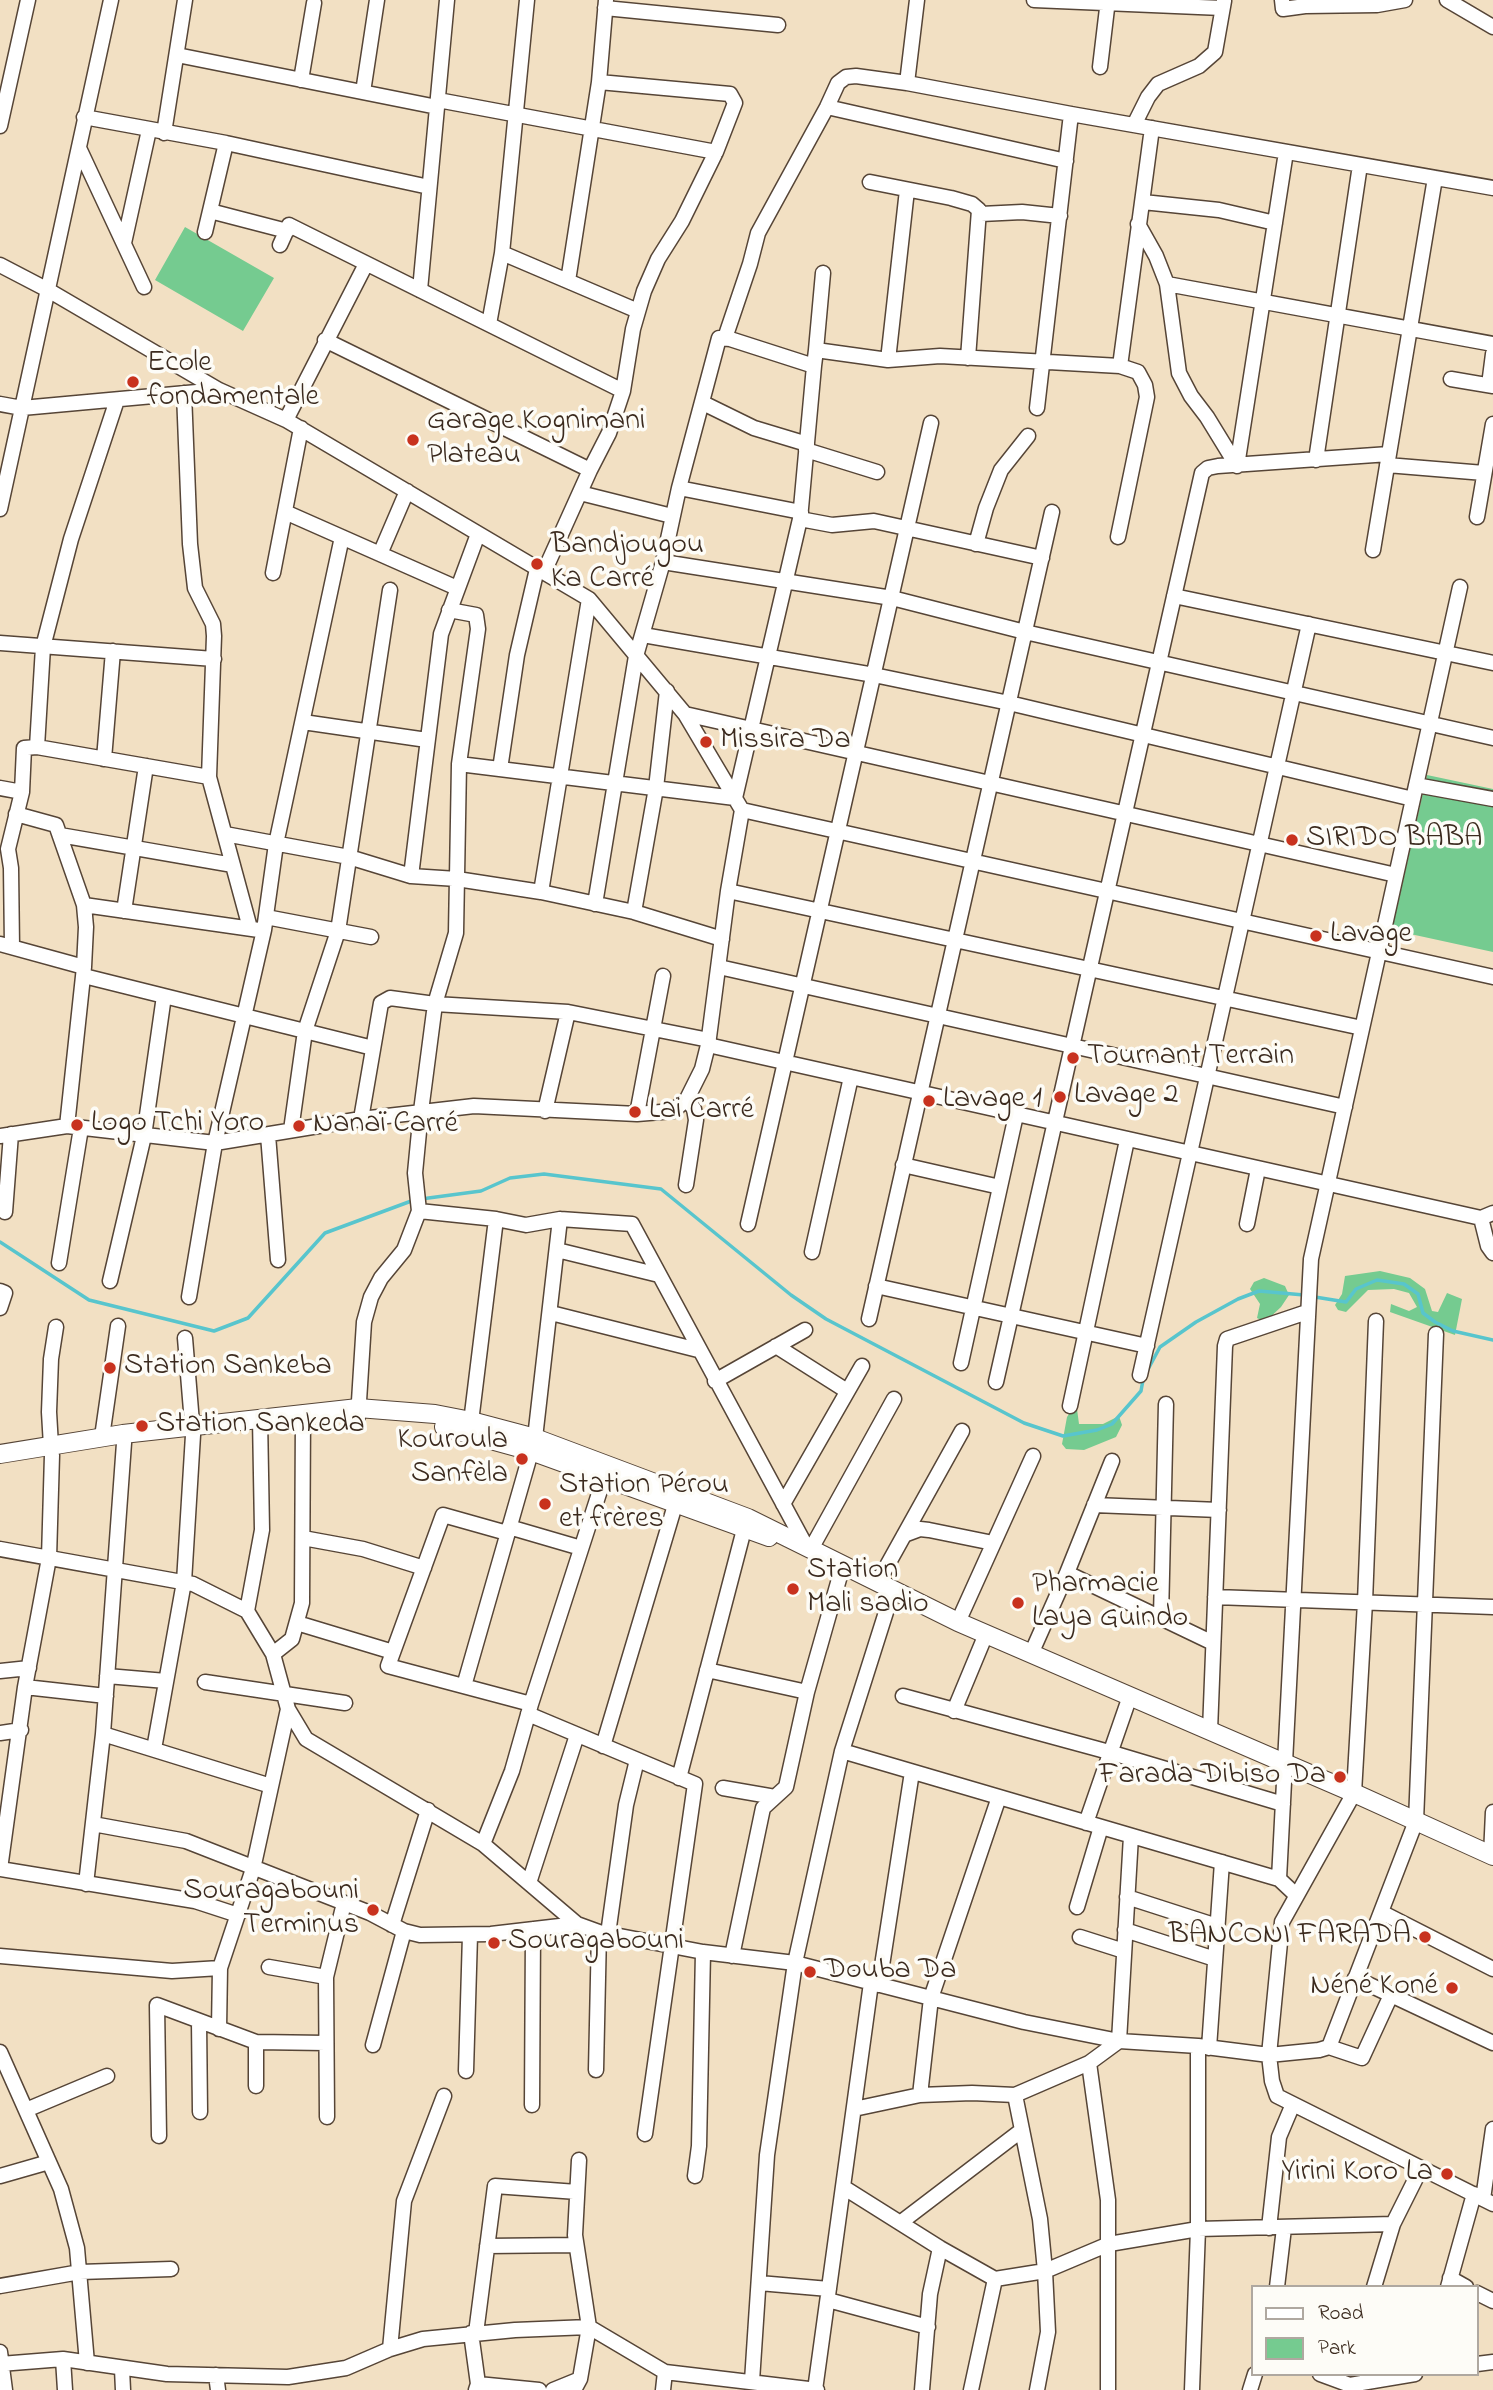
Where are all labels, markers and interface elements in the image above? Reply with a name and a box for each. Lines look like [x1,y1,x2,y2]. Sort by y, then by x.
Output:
place label: Ecole fondamentale [147,347,319,418]
marker: Ecole fondamentale [125,374,141,390]
place label: Garage Kognimani Plateau [427,405,645,476]
marker: Garage Kognimani Plateau [405,432,421,448]
place label: Bandjougou Ka Carré [551,529,704,600]
marker: Bandjougou Ka Carré [529,556,545,572]
place label: Missira Da [720,724,851,760]
marker: Missira Da [698,734,714,750]
place label: SIRIDO BABA [1306,822,1483,858]
marker: SIRIDO BABA [1284,832,1300,848]
place label: Lavage [1330,918,1412,954]
marker: Lavage [1308,928,1324,944]
place label: Tournant Terrain [1087,1040,1294,1076]
marker: Tournant Terrain [1065,1050,1081,1066]
place label: Lavage 2 [1074,1079,1178,1115]
place label: Lavage 1 [943,1083,1042,1119]
marker: Lavage 2 [1052,1089,1068,1105]
marker: Lavage 1 [921,1093,937,1109]
place label: Lai Carré [649,1094,754,1130]
marker: Lai Carré [627,1104,643,1120]
place label: Logo Tchi Yoro [91,1107,264,1143]
place label: Nanaï Carré [313,1108,458,1144]
marker: Logo Tchi Yoro [69,1117,85,1133]
marker: Nanaï Carré [291,1118,307,1134]
place label: Station Sankeba [124,1350,332,1386]
marker: Station Sankeba [102,1360,118,1376]
place label: Station Sankeda [156,1408,365,1444]
marker: Station Sankeda [134,1418,150,1434]
place label: Kouroula Sanfèla [398,1424,508,1494]
marker: Kouroula Sanfèla [514,1451,530,1467]
place label: Station Pérou et frères [559,1469,729,1540]
marker: Station Pérou et frères [537,1496,553,1512]
place label: Station Mali sadio [807,1554,929,1624]
place label: Pharmacie Laya Guindo [1032,1568,1188,1638]
marker: Station Mali sadio [785,1581,801,1597]
marker: Pharmacie Laya Guindo [1010,1595,1026,1611]
place label: Farada Dibiso Da [1099,1759,1326,1795]
marker: Farada Dibiso Da [1332,1769,1348,1785]
place label: Souragabouni Terminus [183,1875,359,1946]
marker: Souragabouni Terminus [365,1902,381,1918]
place label: BANCONI FARADA [1169,1919,1411,1955]
place label: Souragabouni [508,1925,684,1961]
marker: BANCONI FARADA [1417,1929,1433,1945]
marker: Souragabouni [486,1935,502,1951]
place label: Douba Da [824,1954,956,1990]
marker: Douba Da [802,1964,818,1980]
place label: Néné Koné [1310,1970,1438,2006]
marker: Néné Koné [1444,1980,1460,1996]
place label: Yirini Koro La [1282,2156,1433,2192]
marker: Yirini Koro La [1439,2166,1455,2182]
legend [1252,2285,1479,2376]
text: Road [1318,2299,1364,2329]
text: Park [1318,2334,1356,2364]

